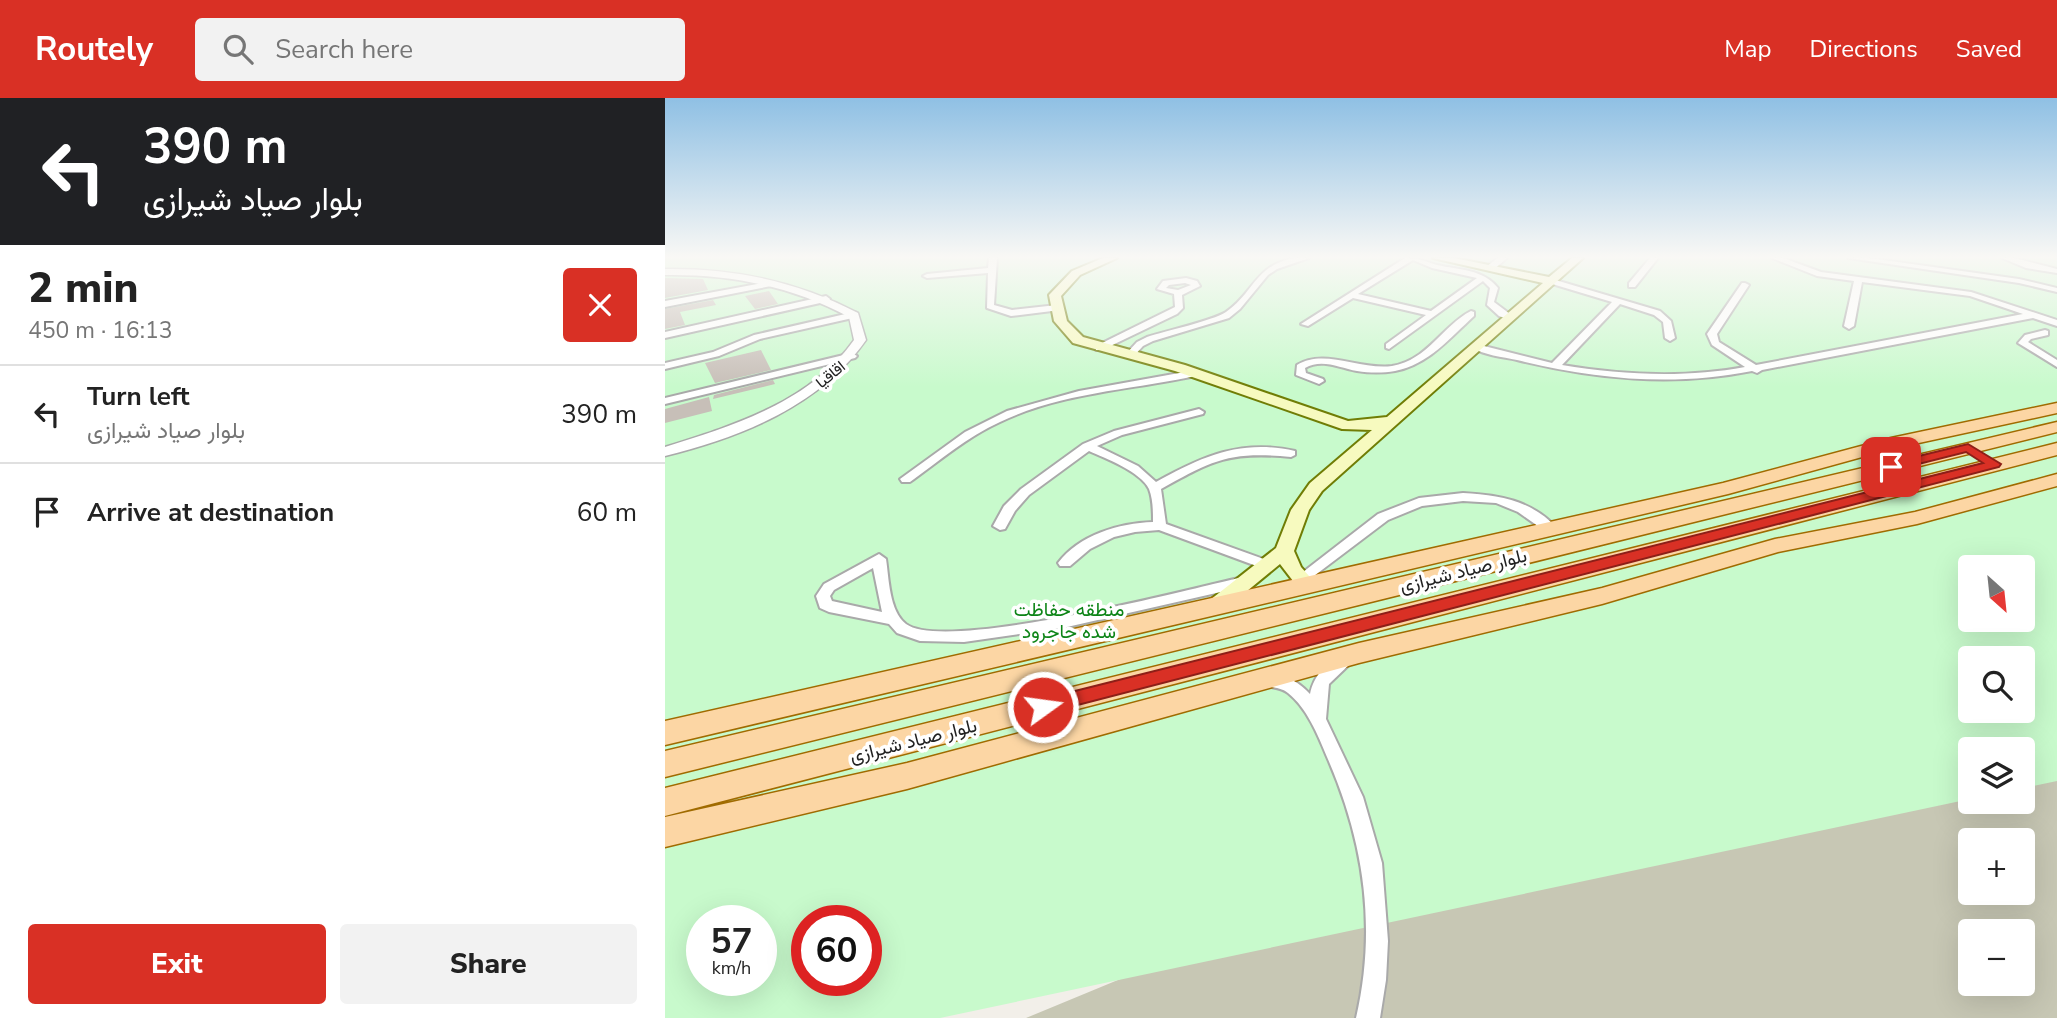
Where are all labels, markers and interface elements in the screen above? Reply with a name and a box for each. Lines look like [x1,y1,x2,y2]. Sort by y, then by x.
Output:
search box [195,18,685,81]
text: Routely [35,27,153,72]
icon: search [219,30,257,68]
text: Search here [275,32,413,67]
text: Map [1724,33,1771,65]
text: Directions [1809,33,1918,65]
text: Saved [1956,33,2022,65]
text: 390 m [143,113,287,180]
icon: left [28,126,119,217]
text: بلوار صیاد شیرازی [143,178,363,221]
text: 2 min [28,260,138,317]
button: close [563,268,637,342]
text: 450 m · 16:13 [28,315,173,346]
street label: اقاقیا [811,356,850,394]
text: Turn left [87,379,190,414]
icon: left [28,395,66,433]
text: 390 m [561,397,637,432]
text: بلوار صیاد شیرازی [87,415,245,446]
pin [1861,437,1921,497]
icon: arrive [1872,448,1910,486]
icon: arrive [28,493,66,531]
text: Arrive at destination [87,495,334,530]
text: 60 m [577,495,637,530]
street label: بلوار صیاد شیرازی [1397,543,1530,599]
north arrow [1958,555,2035,632]
map controls [1958,555,2035,996]
park label: منطقه حفاظت شده جاجرود [1014,597,1124,645]
button: search [1958,646,2035,723]
position arrow [1006,670,1080,744]
street label: بلوار صیاد شیرازی [847,713,980,769]
button: layers [1958,737,2035,814]
button: + [1958,828,2035,905]
speed limit sign: 60 [791,905,882,996]
text: 57 [710,918,753,965]
button: − [1958,919,2035,996]
button: Exit [28,924,326,1004]
button: Share [340,924,637,1004]
text: km/h [712,956,751,980]

